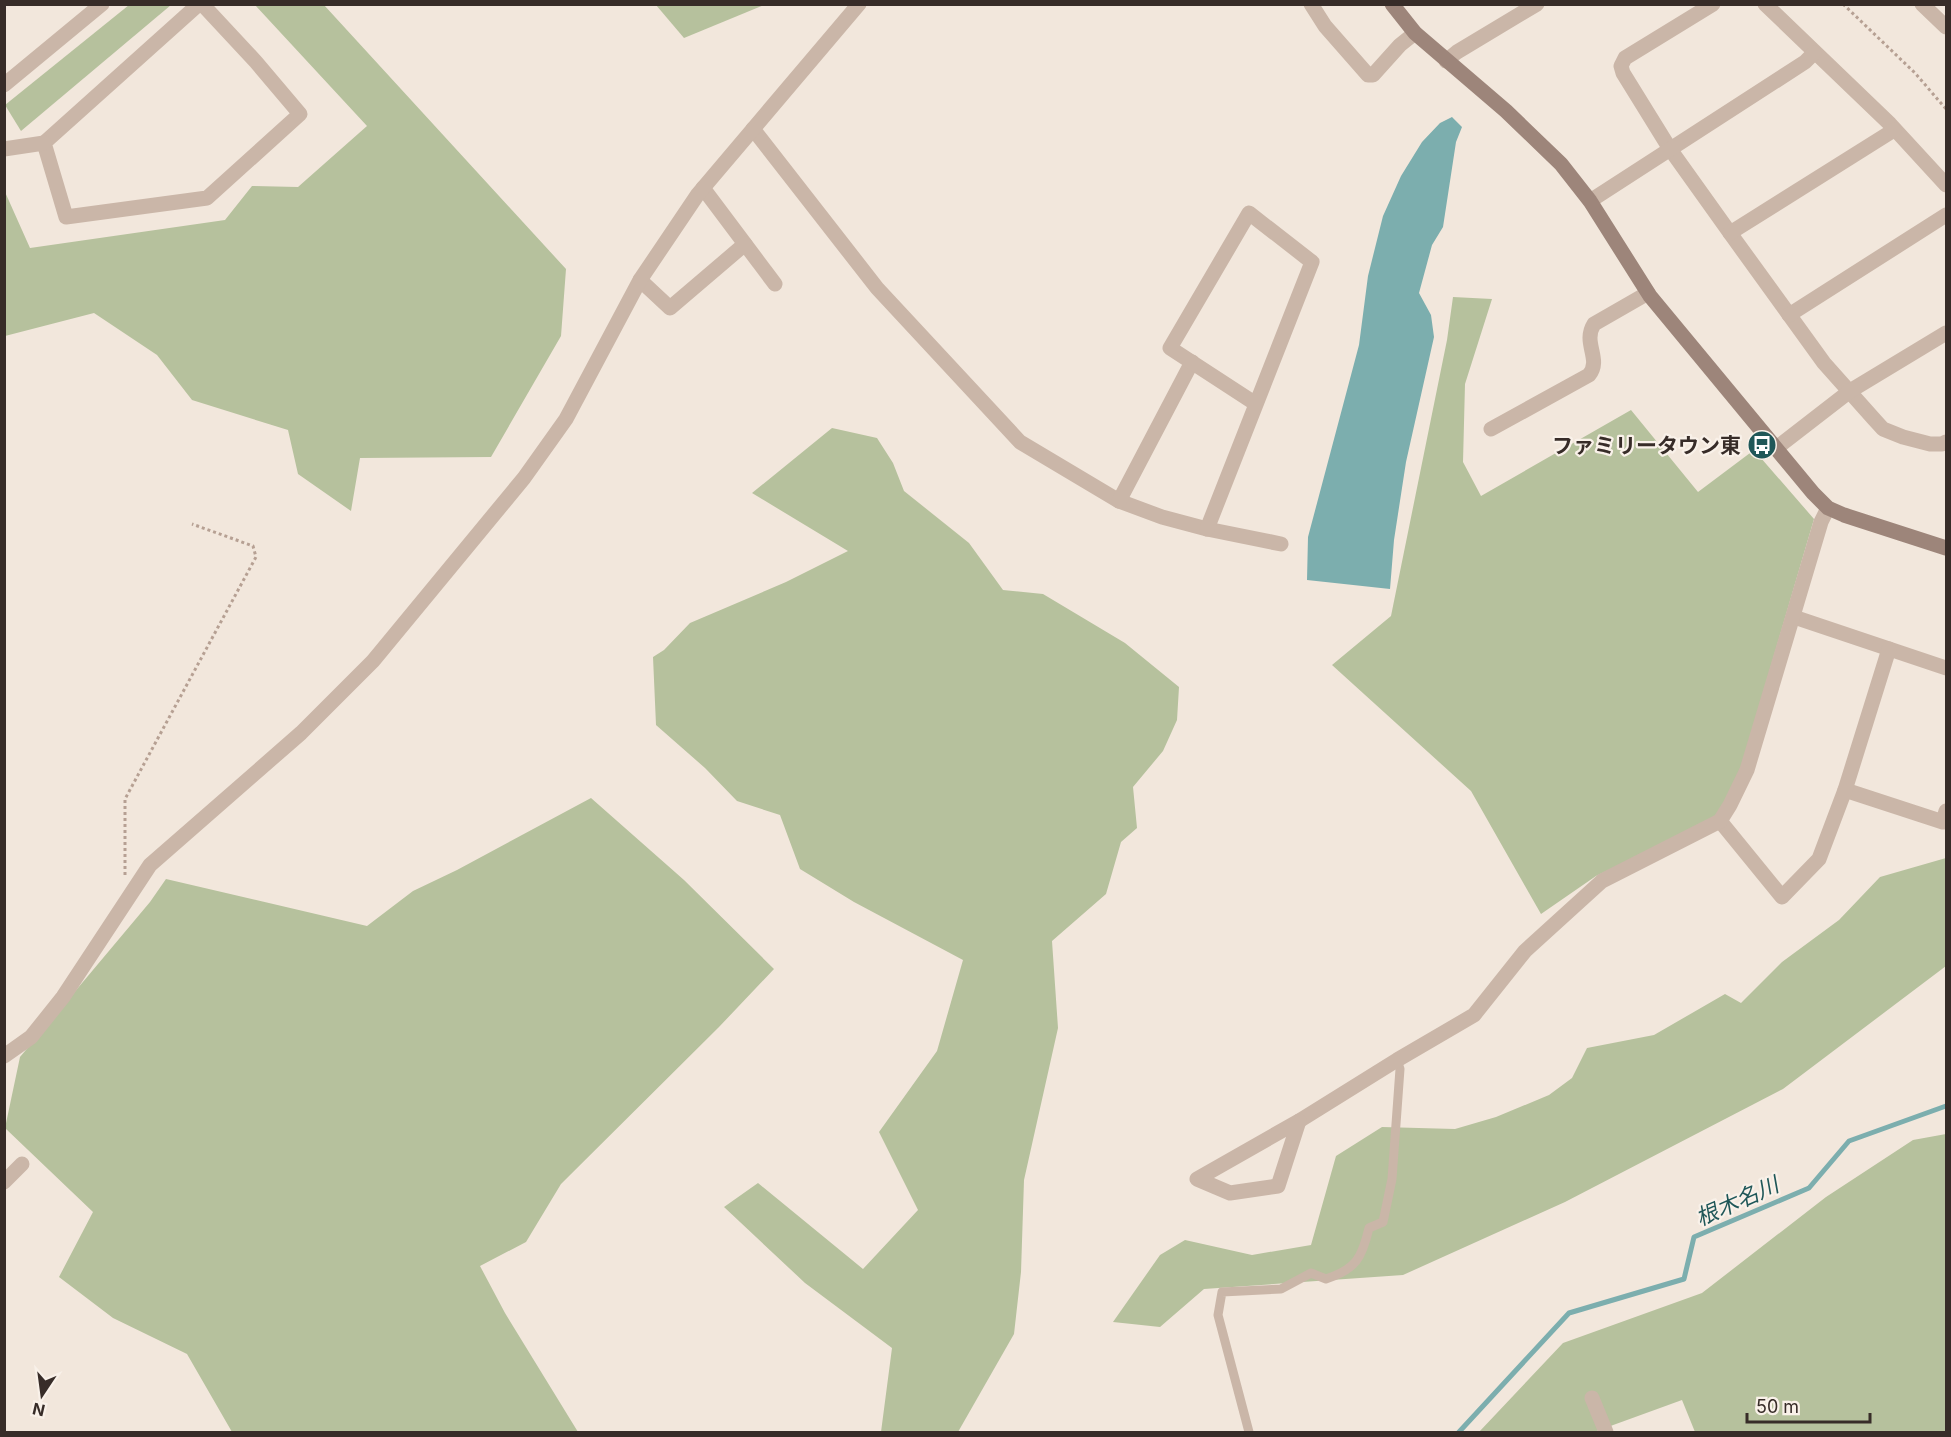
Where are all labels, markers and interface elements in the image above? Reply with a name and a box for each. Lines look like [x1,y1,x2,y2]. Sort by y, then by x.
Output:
bus stop icon: ファミリータウン東 [1746,429,1778,461]
place label: ファミリータウン東 [1552,433,1741,458]
water label: 根木名川 [1692,1170,1784,1231]
north arrow [12,1365,72,1425]
scale bar [1747,1386,1870,1424]
text: 50 m [1756,1396,1799,1417]
text: N [30,1398,47,1421]

